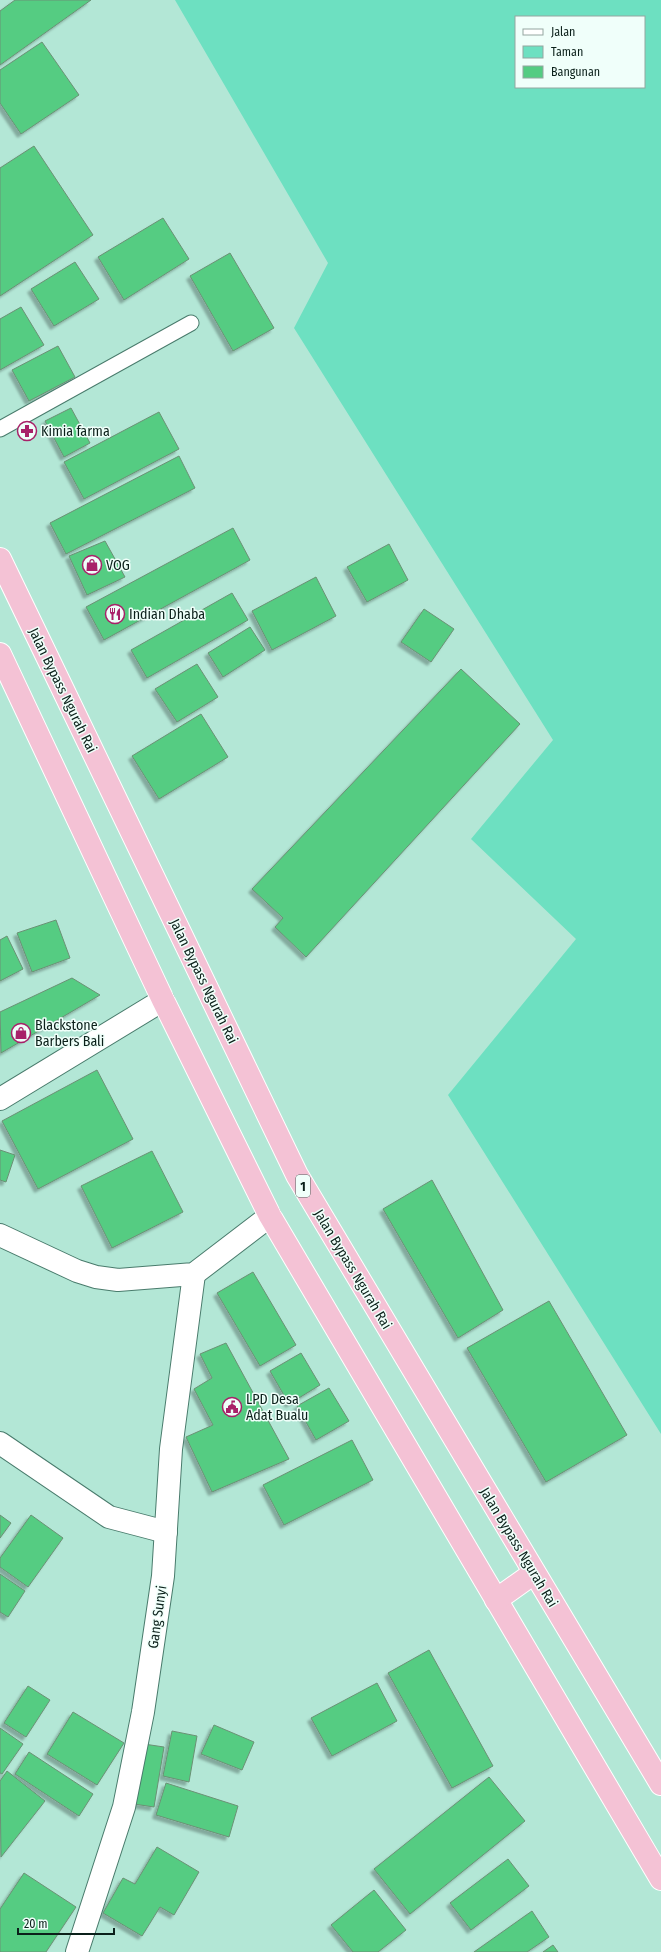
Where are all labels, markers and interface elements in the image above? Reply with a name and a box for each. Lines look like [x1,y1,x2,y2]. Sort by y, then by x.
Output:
legend [515,16,645,88]
text: Jalan [551,25,575,39]
text: Taman [551,45,583,59]
text: Bangunan [551,65,600,79]
pharmacy icon: Kimia farma [16,420,38,442]
place label: Kimia farma [41,423,110,440]
shop icon: VOG [81,554,103,576]
place label: VOG [106,557,130,574]
restaurant icon: Indian Dhaba [104,603,126,625]
place label: Indian Dhaba [129,606,205,623]
street label: Jalan Bypass Ngurah Rai [25,625,100,755]
street label: Jalan Bypass Ngurah Rai [166,916,241,1046]
place label: Blackstone Barbers Bali [35,1017,104,1050]
shop icon: Blackstone Barbers Bali [10,1022,32,1044]
road number: 1 [296,1175,310,1197]
street label: Jalan Bypass Ngurah Rai [310,1206,395,1332]
place label: LPD Desa Adat Bualu [246,1391,308,1424]
public building icon: LPD Desa Adat Bualu [221,1396,243,1418]
street label: Jalan Bypass Ngurah Rai [476,1484,561,1610]
street label: Gang Sunyi [145,1584,170,1650]
scale bar [18,1910,114,1936]
text: 20 m [24,1917,48,1931]

